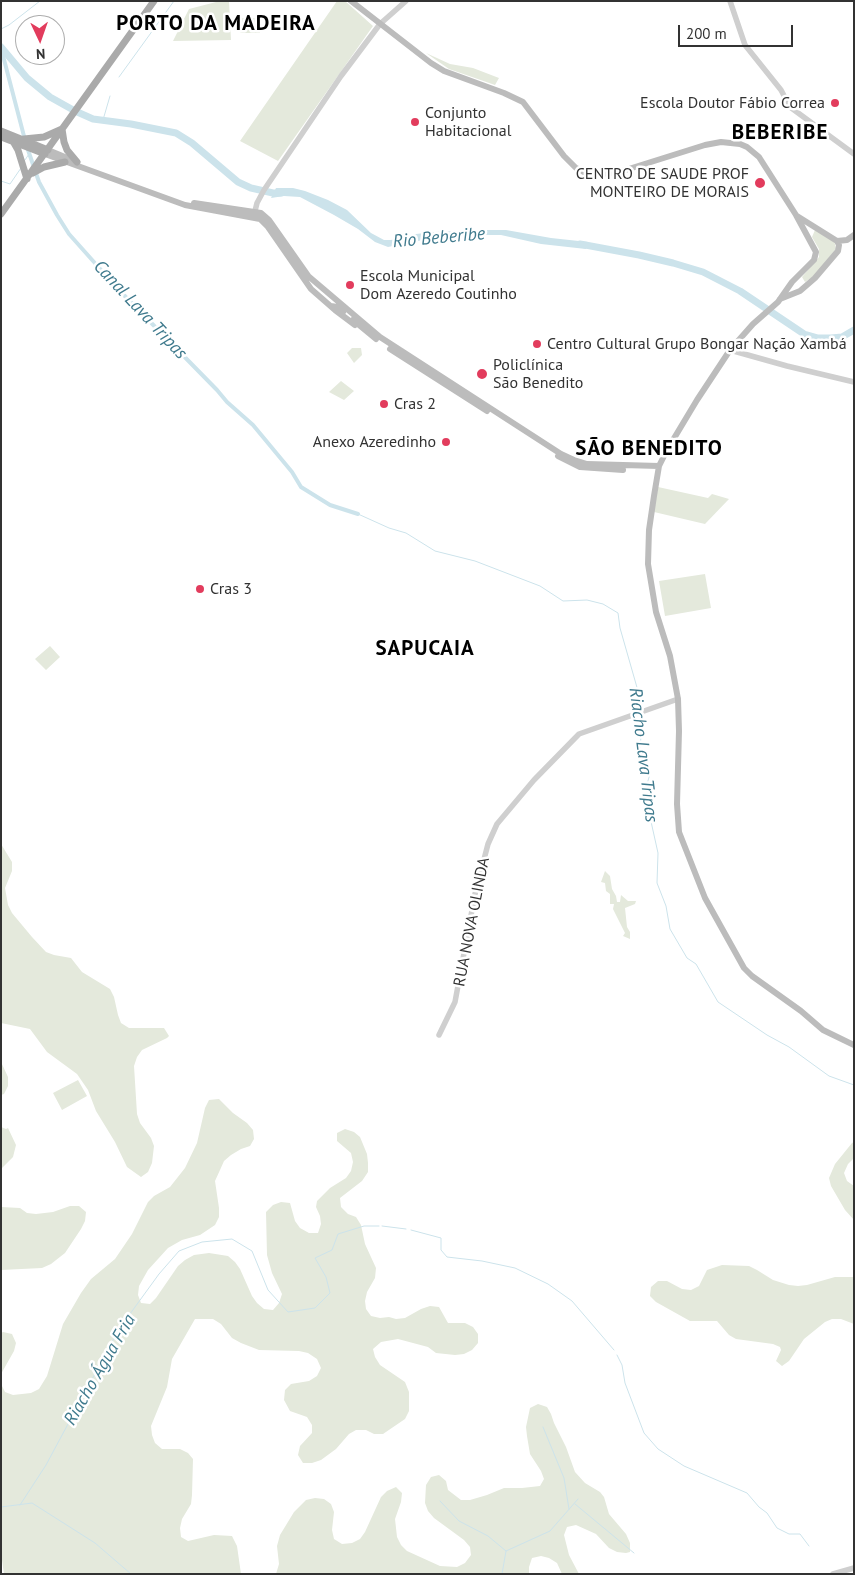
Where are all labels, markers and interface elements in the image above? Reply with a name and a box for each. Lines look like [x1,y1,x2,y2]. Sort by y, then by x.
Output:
district label: PORTO DA MADEIRA [114,11,318,37]
north arrow [15,15,65,65]
scale bar [680,15,795,47]
text: 200 m [686,24,727,43]
text: N [36,45,46,63]
place label: Escola Doutor Fábio Correa [640,93,825,113]
marker: Escola Doutor Fábio Correa [829,97,841,109]
place label: Conjunto Habitacional [425,103,511,141]
marker: Conjunto Habitacional [409,116,421,128]
district label: BEBERIBE [731,120,829,146]
place label: CENTRO DE SAUDE PROF MONTEIRO DE MORAIS [576,164,749,202]
marker: CENTRO DE SAUDE PROF MONTEIRO DE MORAIS [753,176,767,190]
water label: Rio Beberibe [392,223,486,253]
water label: Canal Lava Tripas [89,256,191,364]
place label: Escola Municipal Dom Azeredo Coutinho [360,266,517,304]
marker: Escola Municipal Dom Azeredo Coutinho [344,279,356,291]
place label: Centro Cultural Grupo Bongar Nação Xambá [547,334,847,354]
marker: Centro Cultural Grupo Bongar Nação Xambá [531,338,543,350]
place label: Policlínica São Benedito [493,355,583,393]
marker: Policlínica São Benedito [475,367,489,381]
place label: Cras 2 [394,394,436,414]
marker: Cras 2 [378,398,390,410]
place label: Anexo Azeredinho [313,432,436,452]
marker: Anexo Azeredinho [440,436,452,448]
district label: SÃO BENEDITO [574,436,724,462]
place label: Cras 3 [210,579,252,599]
marker: Cras 3 [194,583,206,595]
district label: SAPUCAIA [374,636,476,662]
water label: Riacho Lava Tripas [624,686,662,824]
street label: RUA NOVA OLINDA [450,856,494,988]
water label: Riacho Água Fria [60,1311,140,1429]

